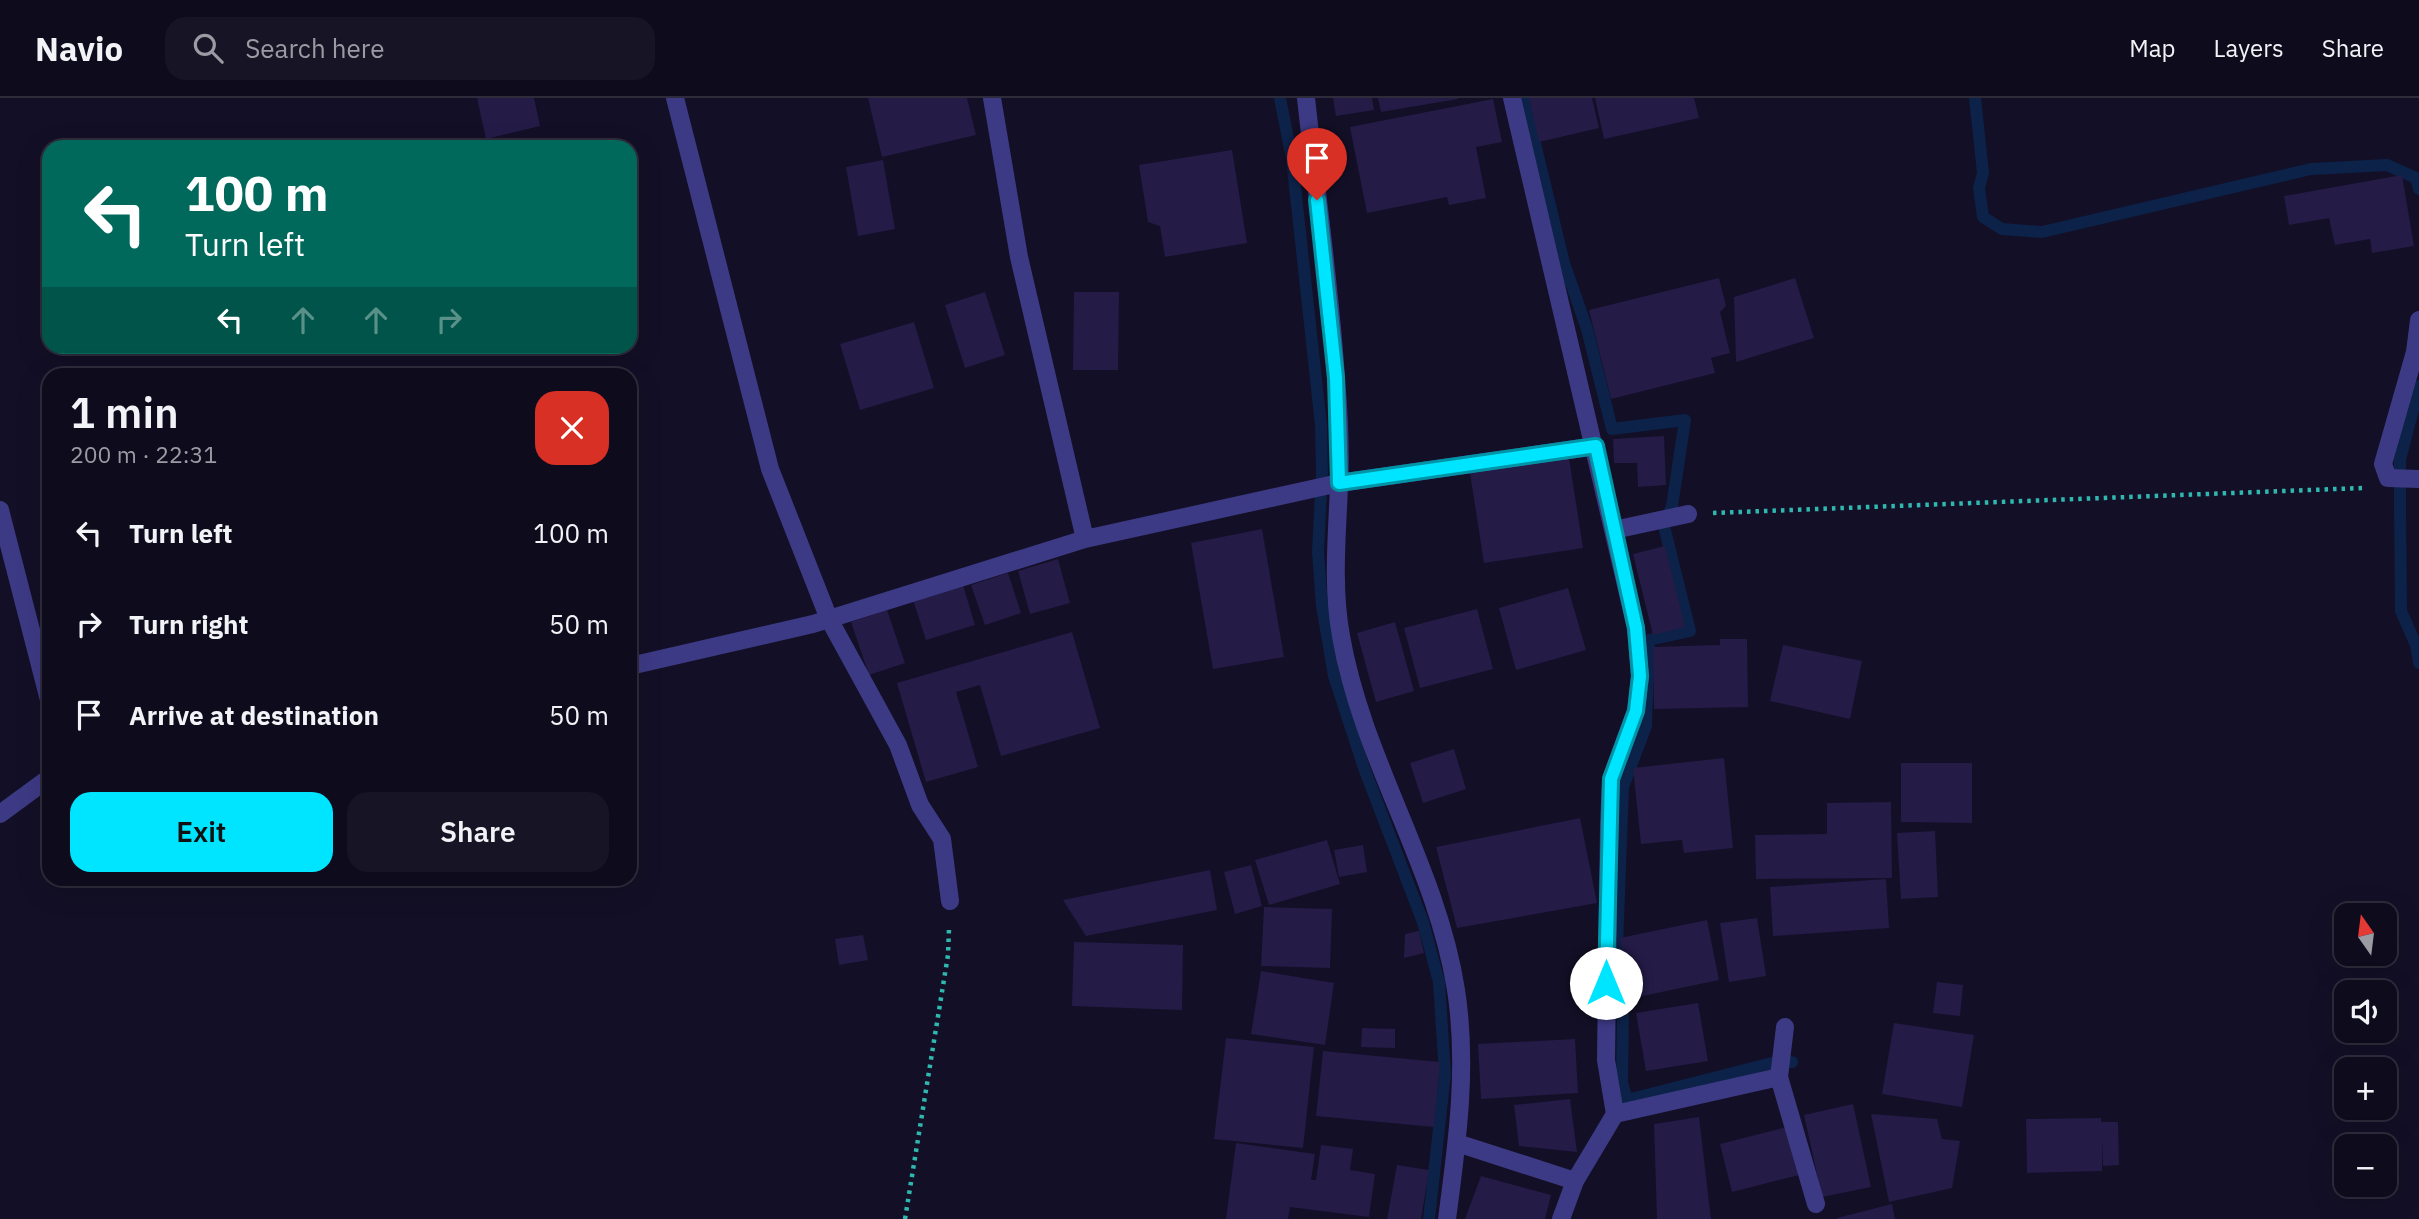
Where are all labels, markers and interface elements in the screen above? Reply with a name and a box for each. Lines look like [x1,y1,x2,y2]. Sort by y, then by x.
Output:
search box [165,17,655,80]
text: Navio [35,27,123,70]
icon: search [189,29,227,67]
text: Search here [245,31,385,65]
text: Map [2129,32,2176,64]
text: Layers [2214,32,2284,64]
text: Share [2322,32,2384,64]
pin [1287,128,1347,200]
icon: arrive [1298,139,1336,177]
text: 100 m [185,161,329,224]
icon: left [70,168,161,259]
text: Turn left [185,223,305,265]
icon: left [211,301,249,339]
icon: ahead [284,301,322,339]
icon: ahead [357,301,395,339]
icon: right [430,301,468,339]
text: 1 min [70,385,179,440]
button: close [535,391,609,465]
text: 200 m · 22:31 [70,439,217,469]
icon: left [70,514,108,552]
text: Turn left [129,516,232,550]
text: 100 m [533,516,609,550]
icon: right [70,605,108,643]
text: Turn right [129,607,248,641]
text: 50 m [549,607,609,641]
icon: arrive [70,696,108,734]
text: Arrive at destination [129,698,379,732]
text: 50 m [549,698,609,732]
button: Exit [70,792,333,872]
button: Share [347,792,609,872]
north arrow [2334,903,2398,966]
map controls [2334,903,2397,1197]
position arrow [1569,946,1643,1020]
button: sound [2334,980,2397,1043]
button: + [2334,1057,2397,1120]
button: − [2334,1134,2397,1197]

